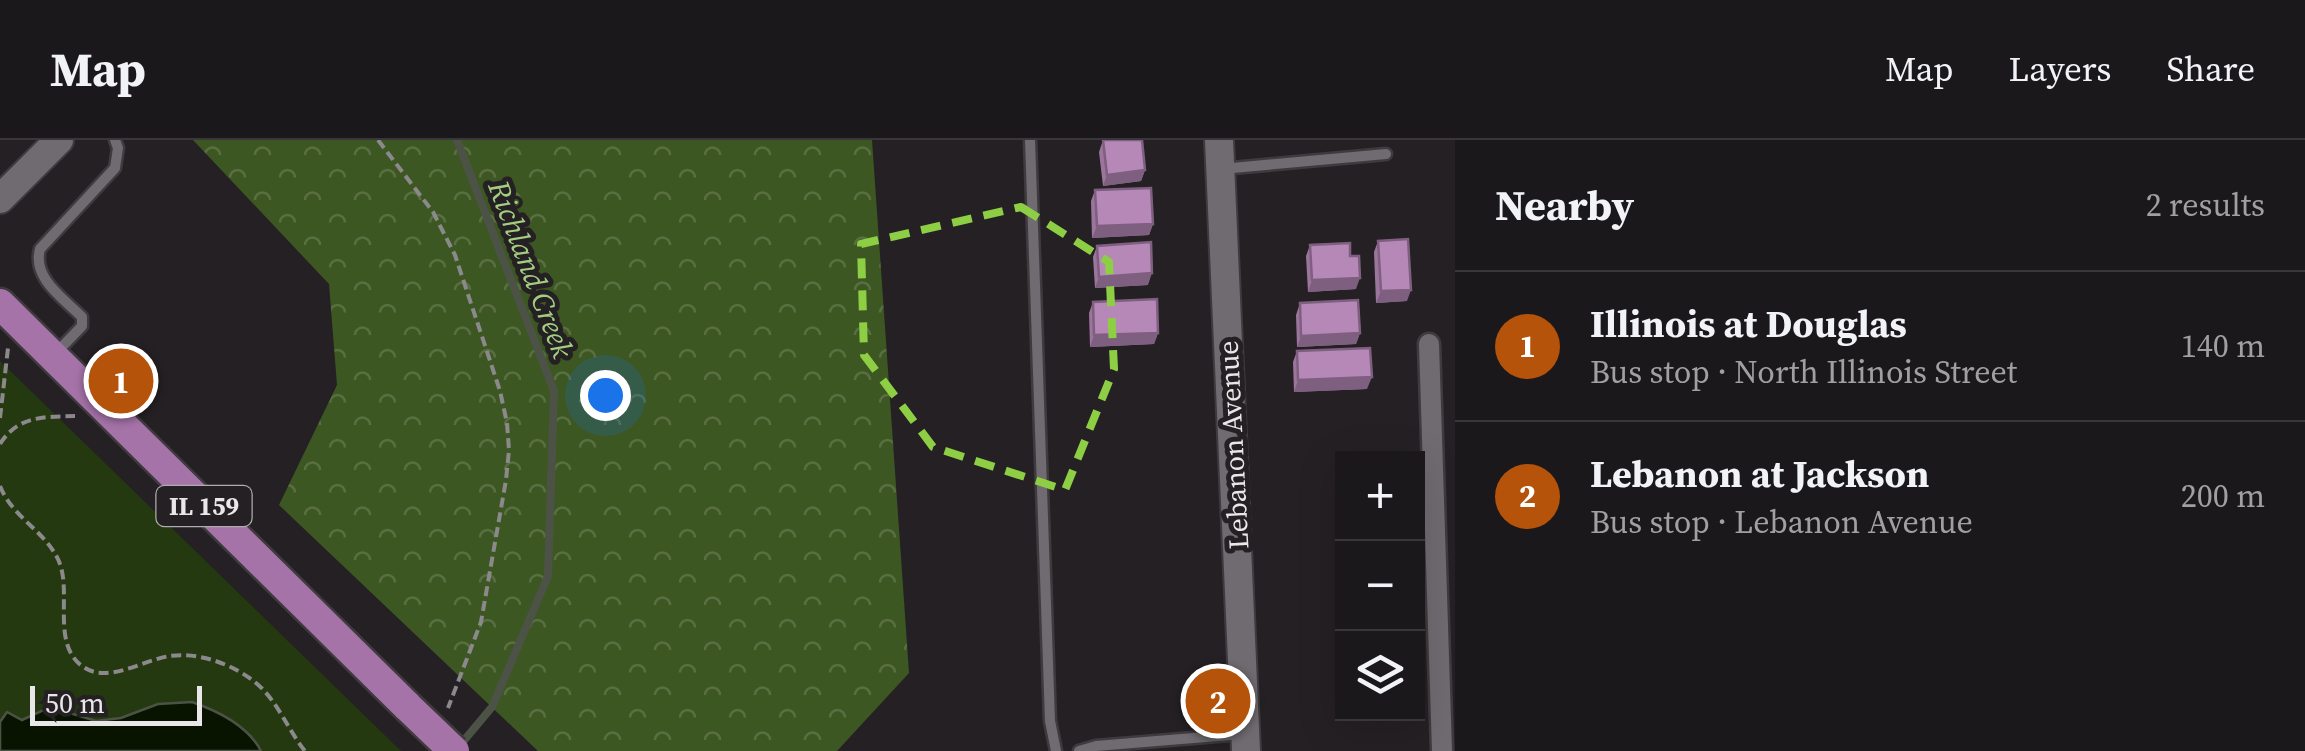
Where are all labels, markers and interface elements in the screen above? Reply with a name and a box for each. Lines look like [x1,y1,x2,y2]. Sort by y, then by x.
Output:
text: Map [50,36,146,102]
text: Map [1885,45,1953,93]
text: Layers [2008,45,2111,93]
text: Share [2166,45,2255,93]
water label: Richland Creek [478,173,584,364]
text: Nearby [1495,176,1634,234]
text: 2 results [2146,183,2265,227]
text: Illinois at Douglas [1590,298,1907,350]
text: 1 [1519,324,1536,368]
text: 140 m [2181,324,2265,368]
street label: Lebanon Avenue [1209,340,1257,550]
pin: 1 [88,344,154,418]
text: Bus stop · North Illinois Street [1590,350,2017,394]
your location [580,370,631,421]
text: Lebanon at Jackson [1590,448,1929,500]
map controls [1335,451,1425,721]
button: + [1335,451,1425,541]
text: 2 [1519,474,1536,518]
text: 200 m [2181,474,2265,518]
road number: IL 159 [156,486,252,526]
text: Bus stop · Lebanon Avenue [1590,500,1973,544]
button: − [1335,541,1425,631]
button: layers [1335,631,1425,721]
pin: 2 [1186,664,1250,738]
scale bar [30,681,202,726]
text: 50 m [45,684,105,722]

